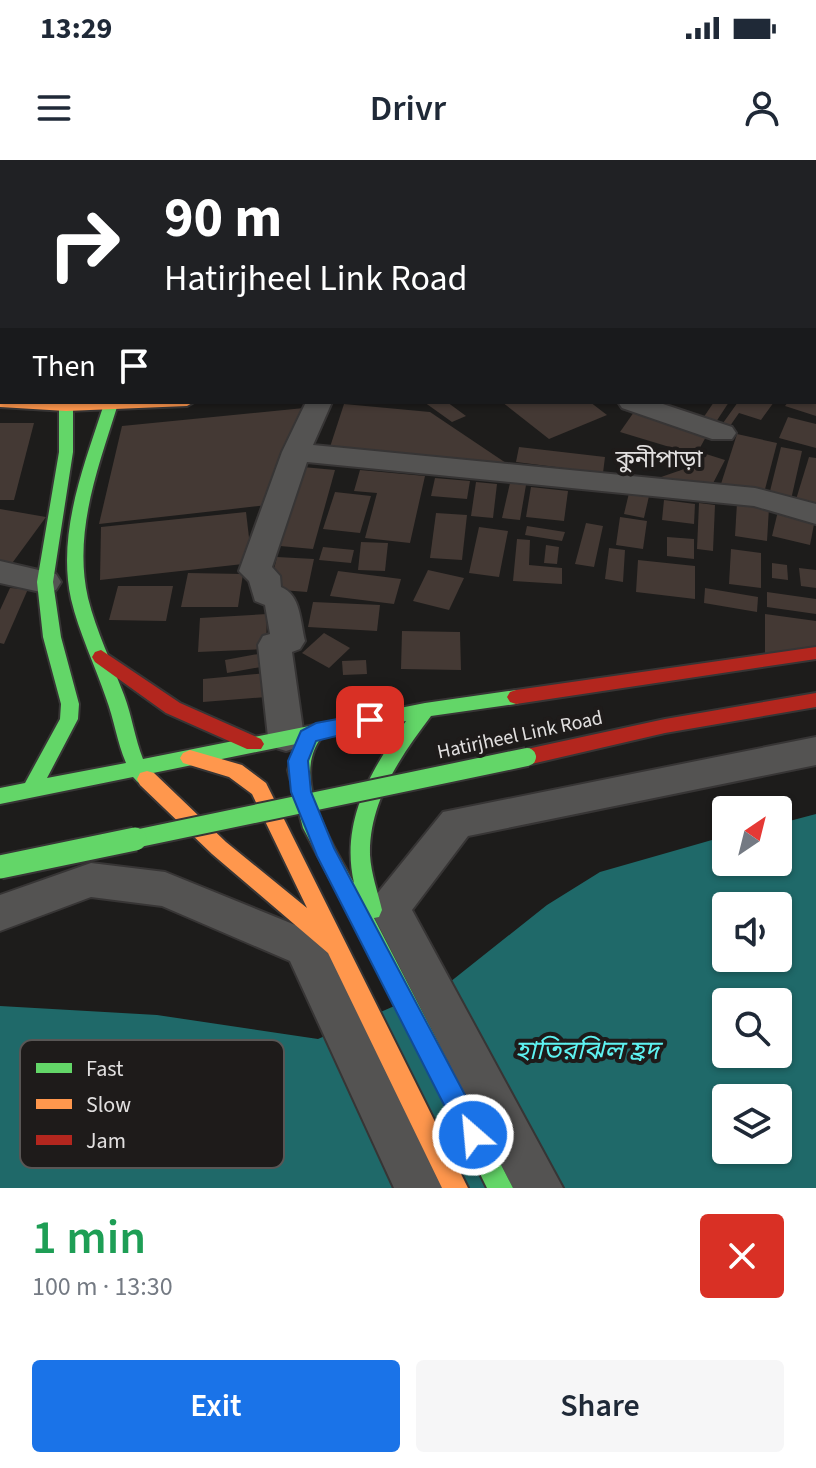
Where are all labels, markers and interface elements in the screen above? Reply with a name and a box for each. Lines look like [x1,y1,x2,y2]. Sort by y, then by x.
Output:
text: 13:29 [40,7,112,50]
text: Drivr [370,83,446,134]
icon: menu [32,86,76,130]
icon: person [740,86,784,130]
text: 90 m [164,179,282,258]
icon: right [32,192,136,296]
text: Hatirjheel Link Road [164,253,468,304]
icon: arrive [112,344,156,388]
text: Then [32,345,96,388]
district label: কুনীপাড়া [614,442,703,477]
pin [336,686,404,754]
icon: arrive [348,698,392,742]
street label: Hatirjheel Link Road [435,704,605,766]
north arrow [712,796,792,876]
map controls [712,796,792,1164]
button: sound [712,892,792,972]
button: search [712,988,792,1068]
water label: হাতিরঝিল হ্রদ [515,1032,664,1069]
legend [20,1040,284,1168]
text: Fast [86,1053,124,1085]
button: layers [712,1084,792,1164]
text: Slow [86,1089,131,1121]
position arrow [431,1093,515,1177]
text: Jam [86,1125,126,1157]
text: 1 min [32,1204,146,1272]
button: close [700,1214,784,1298]
text: 100 m · 13:30 [32,1268,173,1305]
button: Exit [32,1360,400,1452]
button: Share [416,1360,784,1452]

